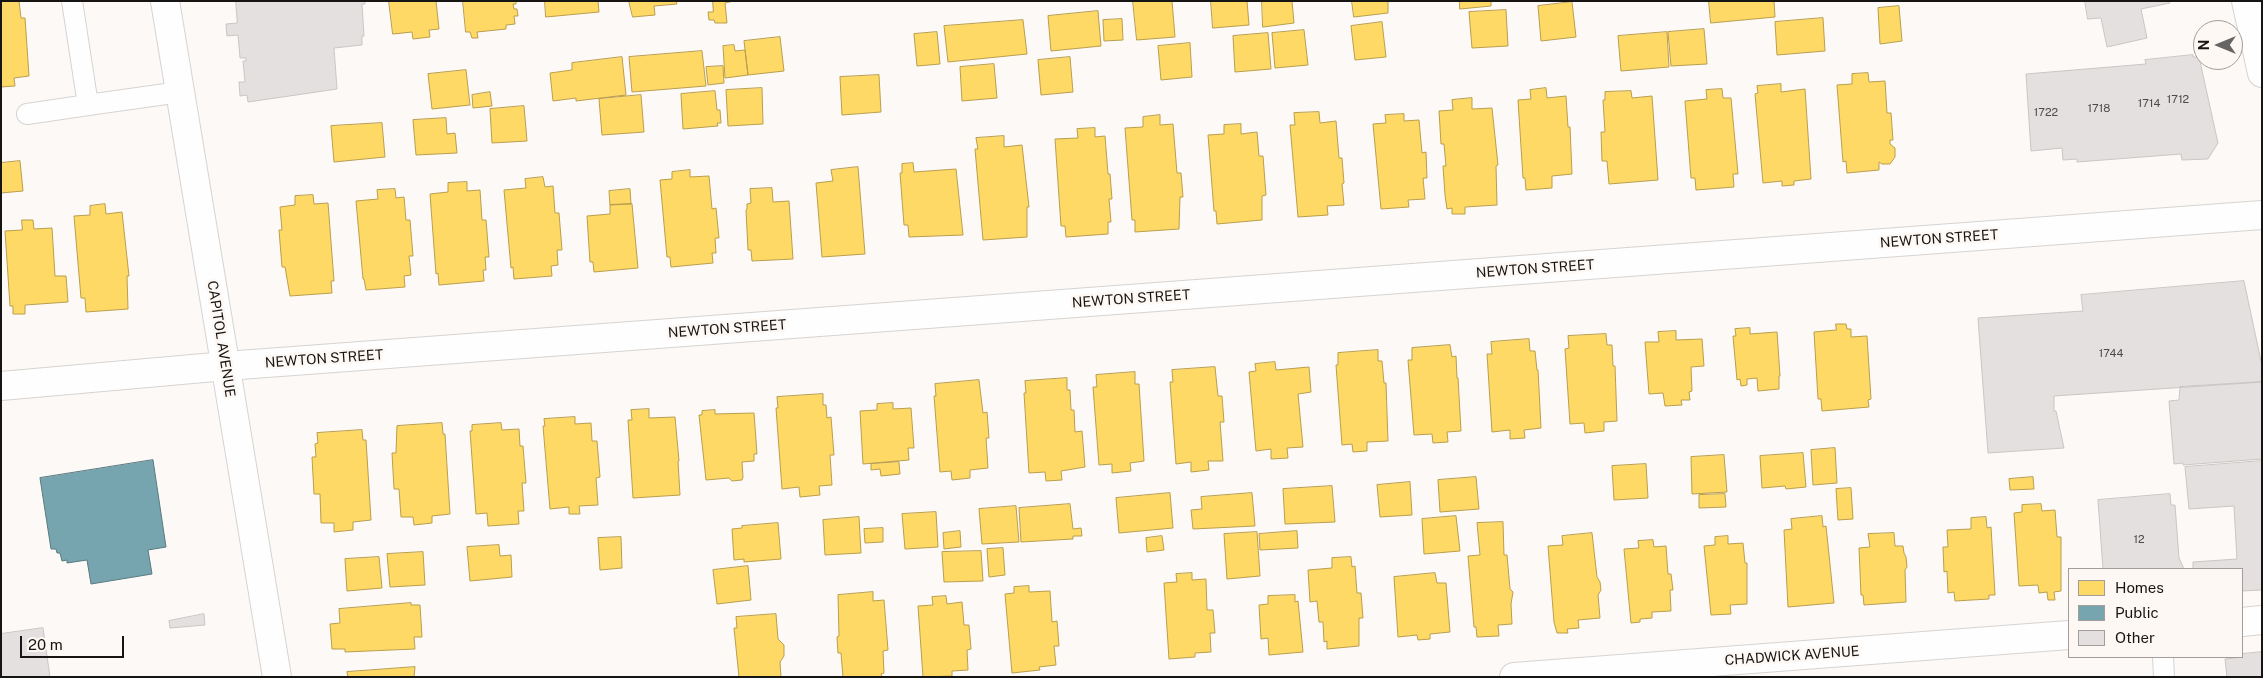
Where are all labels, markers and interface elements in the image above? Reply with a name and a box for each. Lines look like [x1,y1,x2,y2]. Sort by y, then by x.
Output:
north arrow [2193,20,2243,70]
text: N [2196,40,2212,50]
house number: 1712 [2167,93,2189,107]
house number: 1714 [2138,97,2160,111]
house number: 1718 [2088,102,2110,116]
house number: 1722 [2034,106,2058,120]
street label: NEWTON STREET [1879,226,1999,252]
street label: NEWTON STREET [1475,256,1595,282]
street label: CAPITOL AVENUE [203,280,239,398]
street label: NEWTON STREET [1071,286,1191,312]
street label: NEWTON STREET [667,316,787,342]
street label: NEWTON STREET [264,346,384,372]
house number: 1744 [2099,347,2123,361]
house number: 12 [2133,533,2145,547]
legend [2068,568,2243,658]
text: Homes [2115,579,2164,596]
text: Public [2115,604,2159,621]
scale bar [22,626,126,658]
text: Other [2115,629,2155,646]
text: 20 m [28,636,63,653]
street label: CHADWICK AVENUE [1724,643,1860,669]

